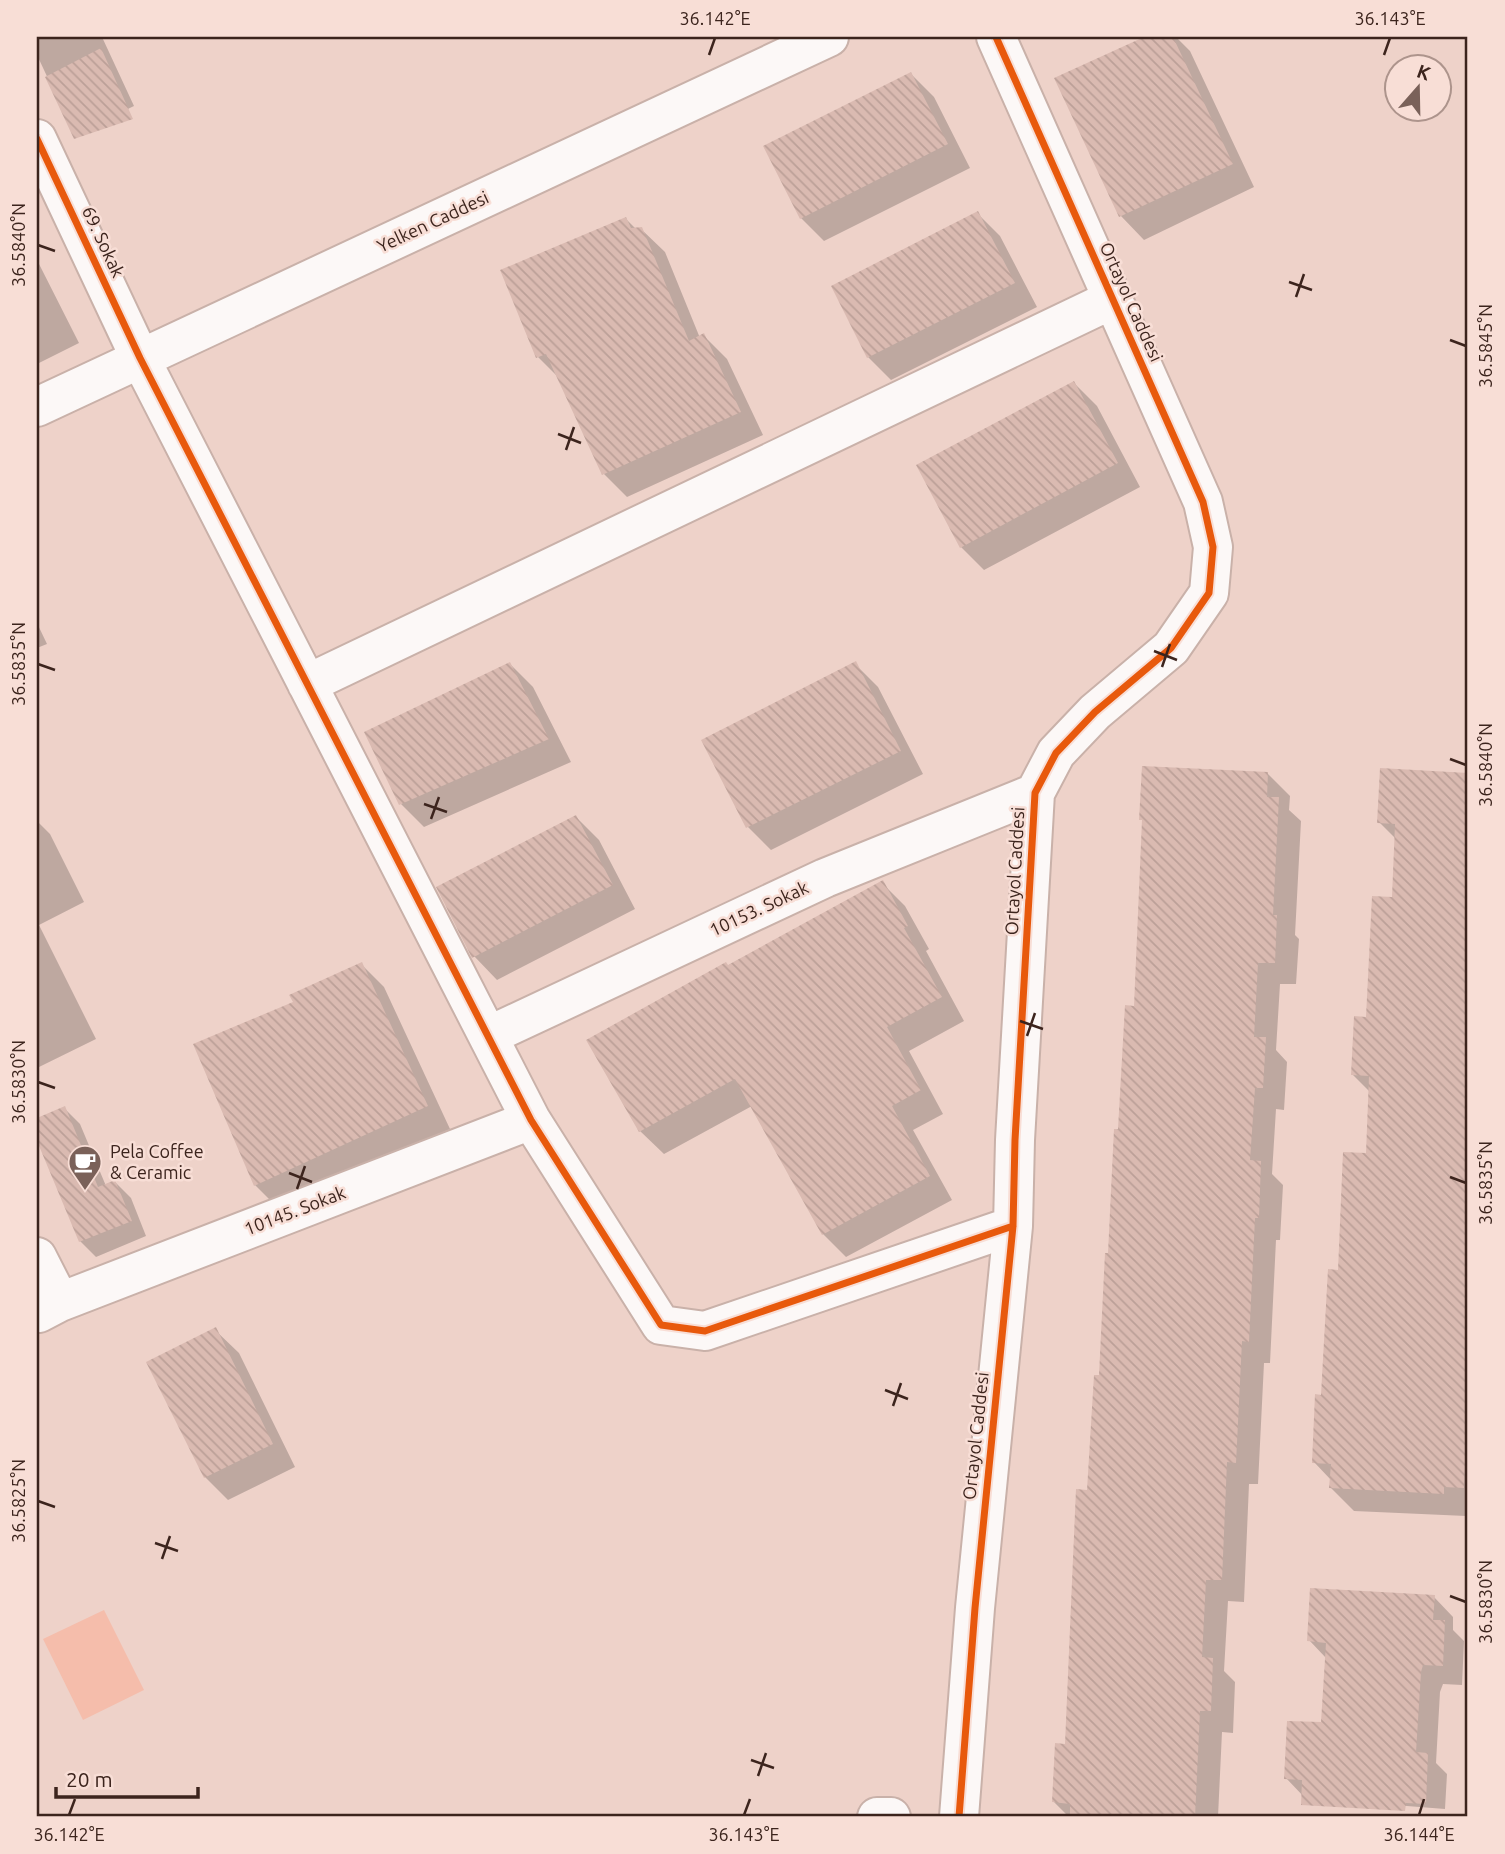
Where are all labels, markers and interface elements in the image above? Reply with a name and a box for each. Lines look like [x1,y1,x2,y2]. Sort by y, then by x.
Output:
text: 36.142°E [679,8,751,28]
text: 36.143°E [1354,8,1426,28]
north arrow [1382,52,1452,122]
text: K [1414,60,1434,85]
street label: Yelken Caddesi [374,186,492,256]
text: 36.5840°N [8,203,28,287]
street label: 69. Sokak [79,203,129,280]
street label: Ortayol Caddesi [1097,239,1167,364]
text: 36.5845°N [1475,304,1495,388]
text: 36.5835°N [8,622,28,706]
text: 36.5840°N [1475,723,1495,807]
street label: Ortayol Caddesi [1001,806,1027,936]
street label: 10153. Sokak [706,876,811,940]
text: 36.5830°N [8,1040,28,1124]
place label: Pela Coffee & Ceramic [110,1141,204,1182]
text: 36.5835°N [1475,1141,1495,1225]
cafe icon: Pela Coffee & Ceramic [66,1143,104,1192]
street label: 10145. Sokak [241,1182,348,1239]
street label: Ortayol Caddesi [958,1371,992,1501]
text: 36.5825°N [8,1459,28,1543]
text: 36.5830°N [1475,1560,1495,1644]
scale bar [56,1756,198,1800]
text: 20 m [66,1767,113,1791]
text: 36.142°E [33,1824,105,1844]
text: 36.143°E [708,1824,780,1844]
text: 36.144°E [1383,1824,1455,1844]

